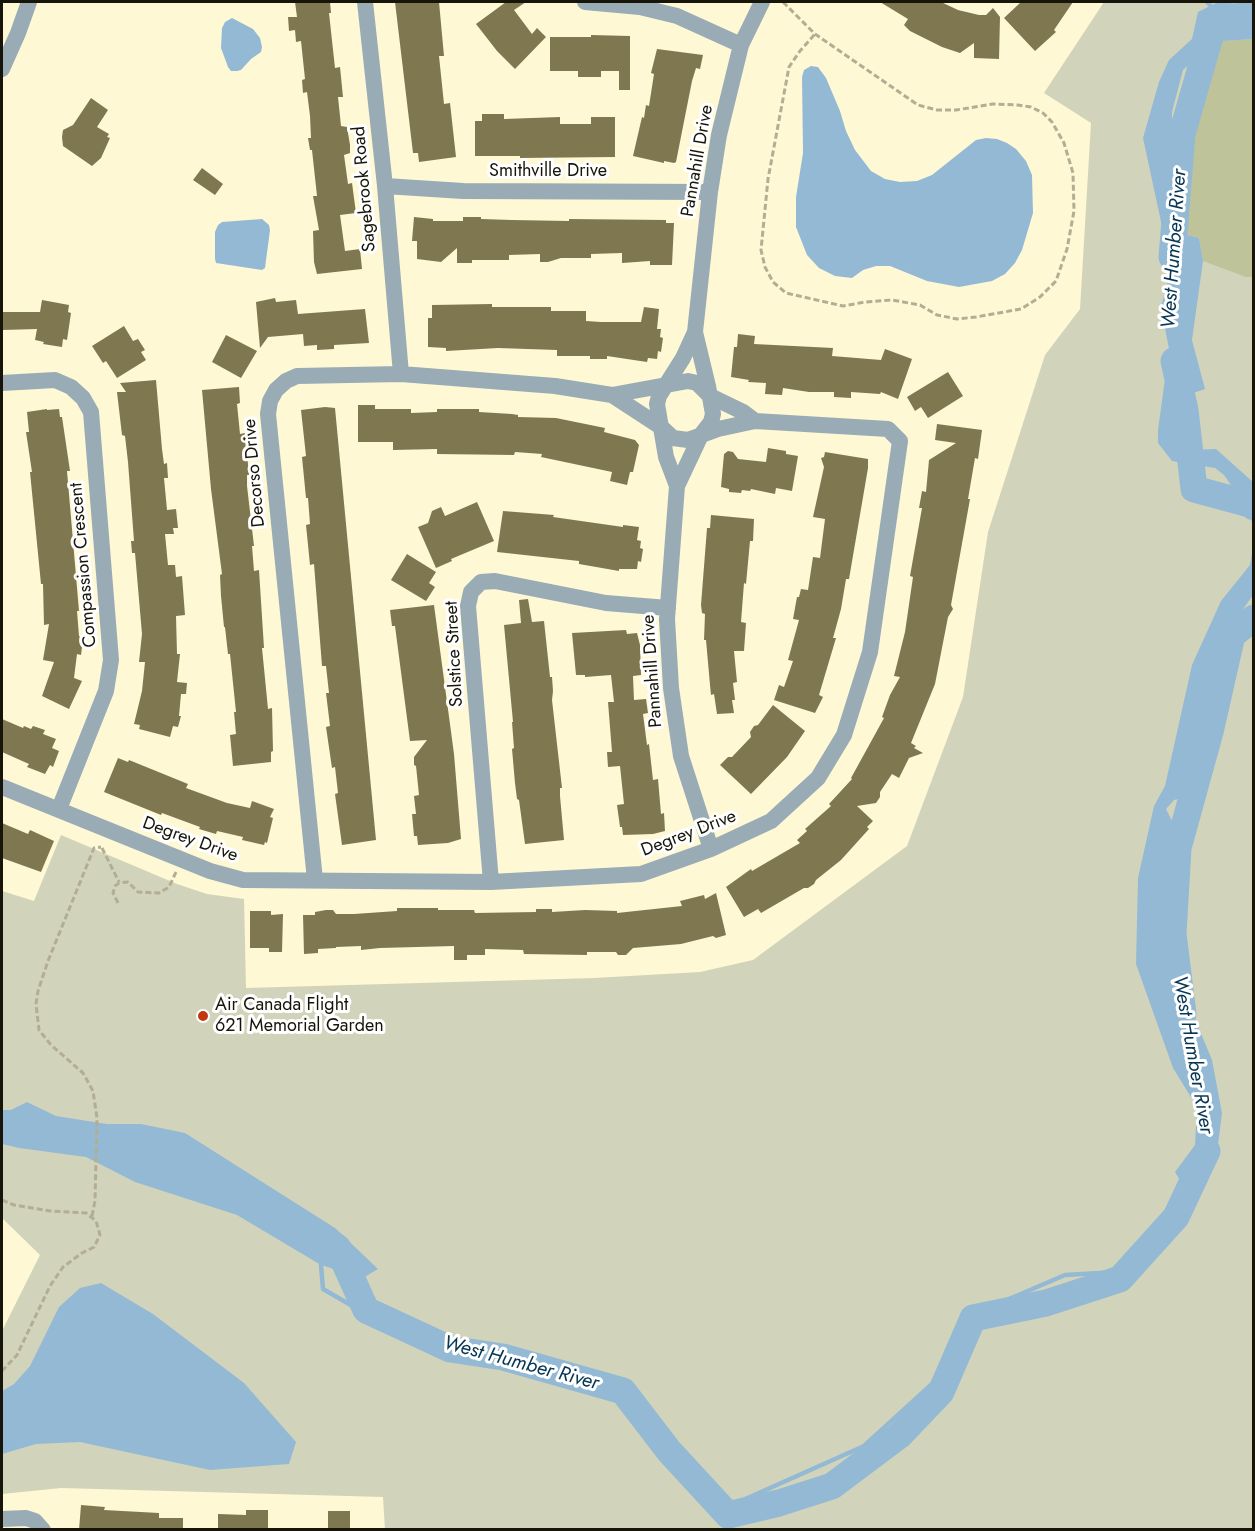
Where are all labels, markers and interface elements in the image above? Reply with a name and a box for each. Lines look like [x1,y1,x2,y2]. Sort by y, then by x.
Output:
street label: Pannahill Drive [678,103,718,219]
street label: Sagebrook Road [349,125,381,253]
street label: Smithville Drive [489,161,607,183]
water label: West Humber River [1157,168,1193,330]
street label: Decorso Drive [240,418,270,528]
street label: Compassion Crescent [66,482,102,648]
street label: Solstice Street [441,600,469,708]
street label: Pannahill Drive [638,614,668,728]
street label: Degrey Drive [638,806,740,862]
street label: Degrey Drive [139,813,241,867]
water label: West Humber River [1166,974,1218,1136]
place label: Air Canada Flight 621 Memorial Garden [215,995,384,1038]
marker: Air Canada Flight 621 Memorial Garden [196,1009,210,1023]
water label: West Humber River [441,1332,601,1396]

